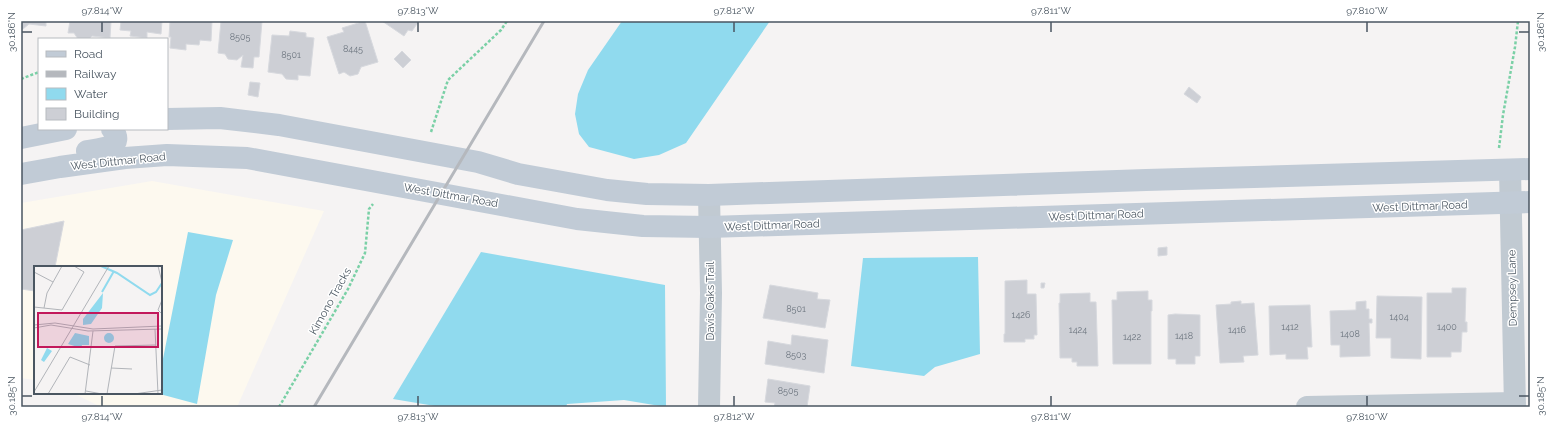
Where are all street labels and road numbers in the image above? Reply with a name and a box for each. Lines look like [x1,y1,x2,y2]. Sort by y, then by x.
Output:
street label: West Dittmar Road [70,150,166,173]
street label: West Dittmar Road [403,181,499,210]
street label: West Dittmar Road [1372,198,1468,215]
street label: West Dittmar Road [1048,207,1144,224]
street label: West Dittmar Road [724,217,820,234]
street label: Dempsey Lane [1505,249,1520,326]
street label: Davis Oaks Trail [704,262,717,340]
street label: Kimono Tracks [307,266,354,337]

